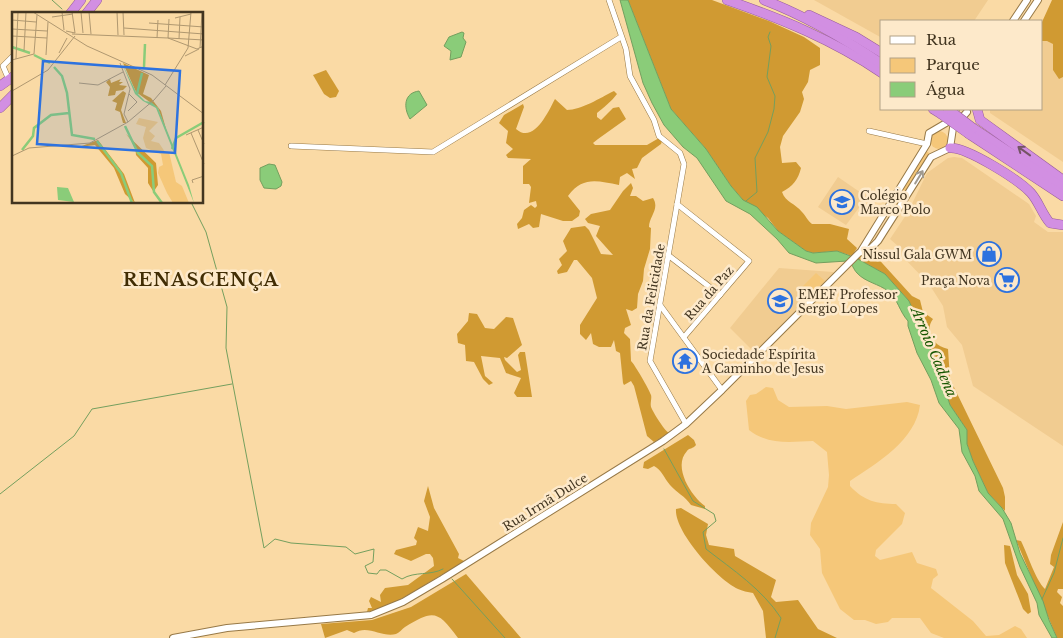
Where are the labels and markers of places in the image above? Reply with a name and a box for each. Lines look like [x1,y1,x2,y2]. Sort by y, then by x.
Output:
place label: Colégio Marco Polo [860,188,931,217]
school or university icon: Colégio Marco Polo [829,189,855,215]
shop icon: Nissul Gala GWM [976,241,1002,267]
place label: Nissul Gala GWM [863,247,972,262]
supermarket icon: Praça Nova [994,267,1020,293]
place label: Praça Nova [921,273,990,288]
place label: EMEF Professor Sergio Lopes [798,287,898,316]
school or university icon: EMEF Professor Sergio Lopes [767,288,793,314]
place label: Sociedade Espírita A Caminho de Jesus [701,347,824,376]
temple icon: Sociedade Espírita A Caminho de Jesus [672,348,698,374]

